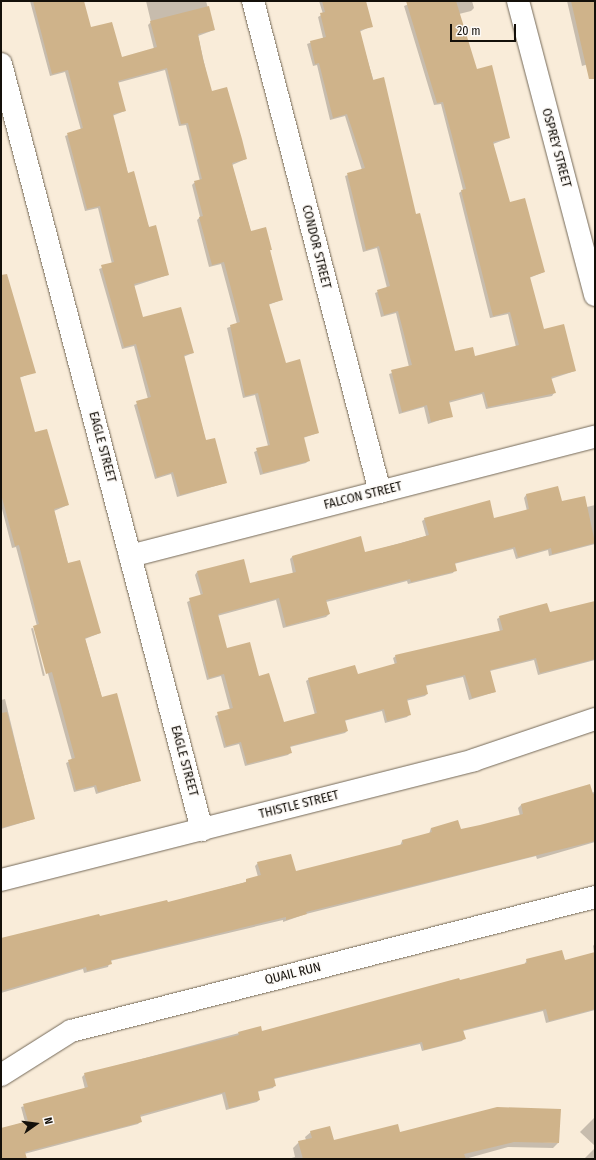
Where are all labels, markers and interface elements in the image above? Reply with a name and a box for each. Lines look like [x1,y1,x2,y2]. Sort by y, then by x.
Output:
scale bar [452,16,518,42]
text: 20 m [457,24,481,38]
street label: OSPREY STREET [538,107,574,189]
street label: CONDOR STREET [298,204,334,290]
street label: EAGLE STREET [85,410,119,484]
street label: FALCON STREET [322,479,404,513]
street label: EAGLE STREET [167,724,201,798]
street label: THISTLE STREET [257,788,341,822]
street label: QUAIL RUN [263,960,323,988]
north arrow [16,1104,56,1144]
text: N [41,1116,55,1126]

